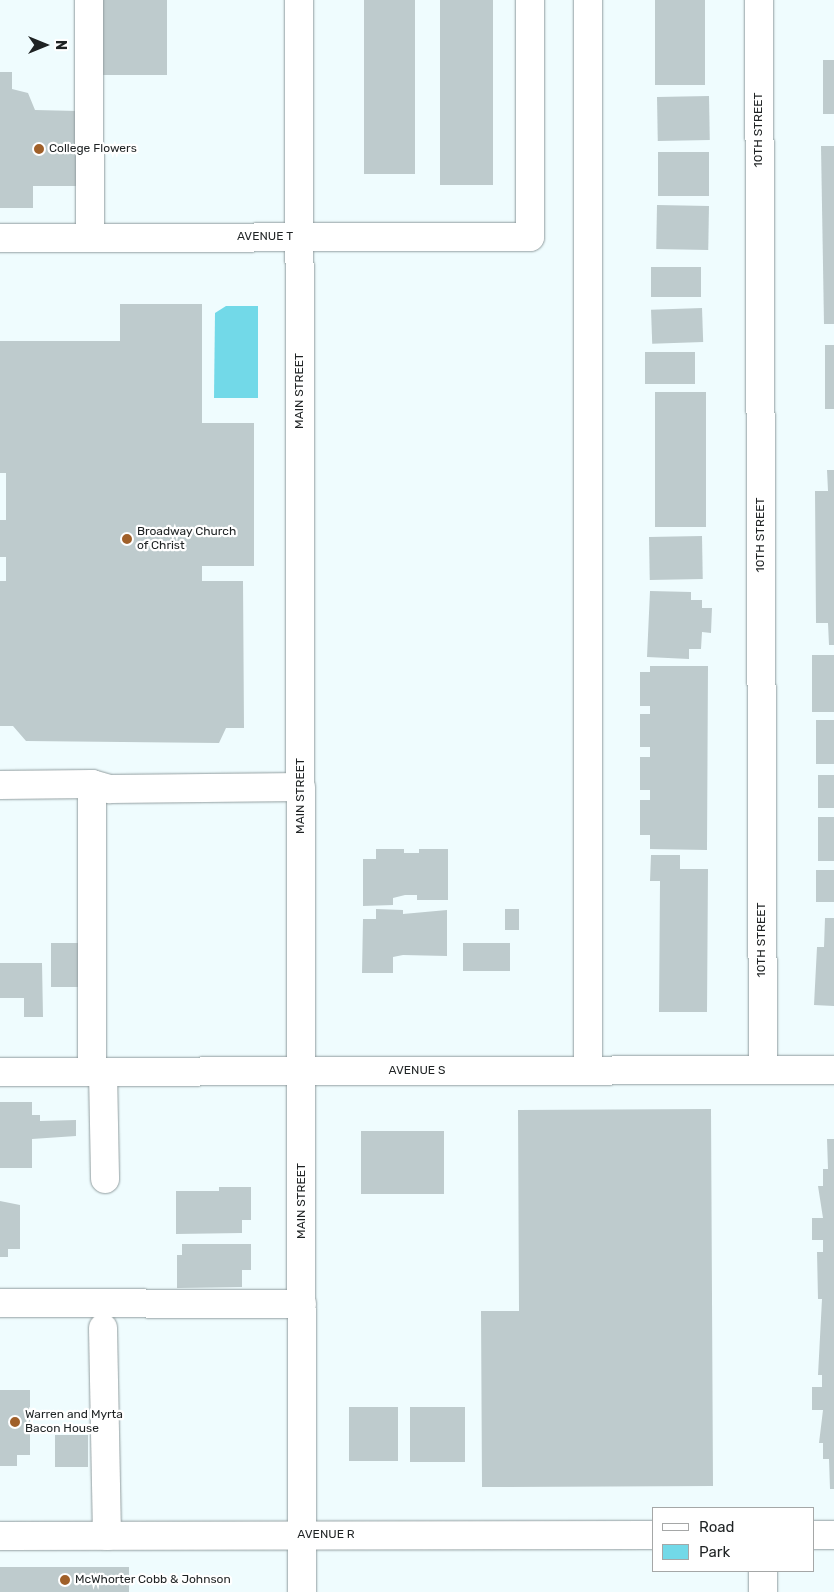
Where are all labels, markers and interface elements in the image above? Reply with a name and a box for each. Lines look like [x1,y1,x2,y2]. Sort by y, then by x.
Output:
north arrow [20,20,70,70]
text: N [52,40,69,50]
street label: 10TH STREET [752,93,766,167]
place label: College Flowers [49,142,137,156]
marker: College Flowers [33,143,45,155]
street label: AVENUE T [237,230,293,244]
street label: MAIN STREET [293,353,307,429]
street label: 10TH STREET [754,498,768,572]
place label: Broadway Church of Christ [137,525,237,553]
marker: Broadway Church of Christ [121,533,133,545]
street label: MAIN STREET [294,758,308,834]
street label: 10TH STREET [755,903,769,977]
street label: AVENUE S [388,1064,446,1078]
street label: MAIN STREET [295,1163,309,1239]
place label: Warren and Myrta Bacon House [25,1408,123,1436]
marker: Warren and Myrta Bacon House [9,1416,21,1428]
legend [652,1507,814,1572]
text: Road [699,1518,735,1536]
street label: AVENUE R [297,1528,355,1542]
text: Park [699,1543,730,1561]
place label: McWhorter Cobb & Johnson [75,1573,231,1587]
marker: McWhorter Cobb & Johnson [59,1574,71,1586]

